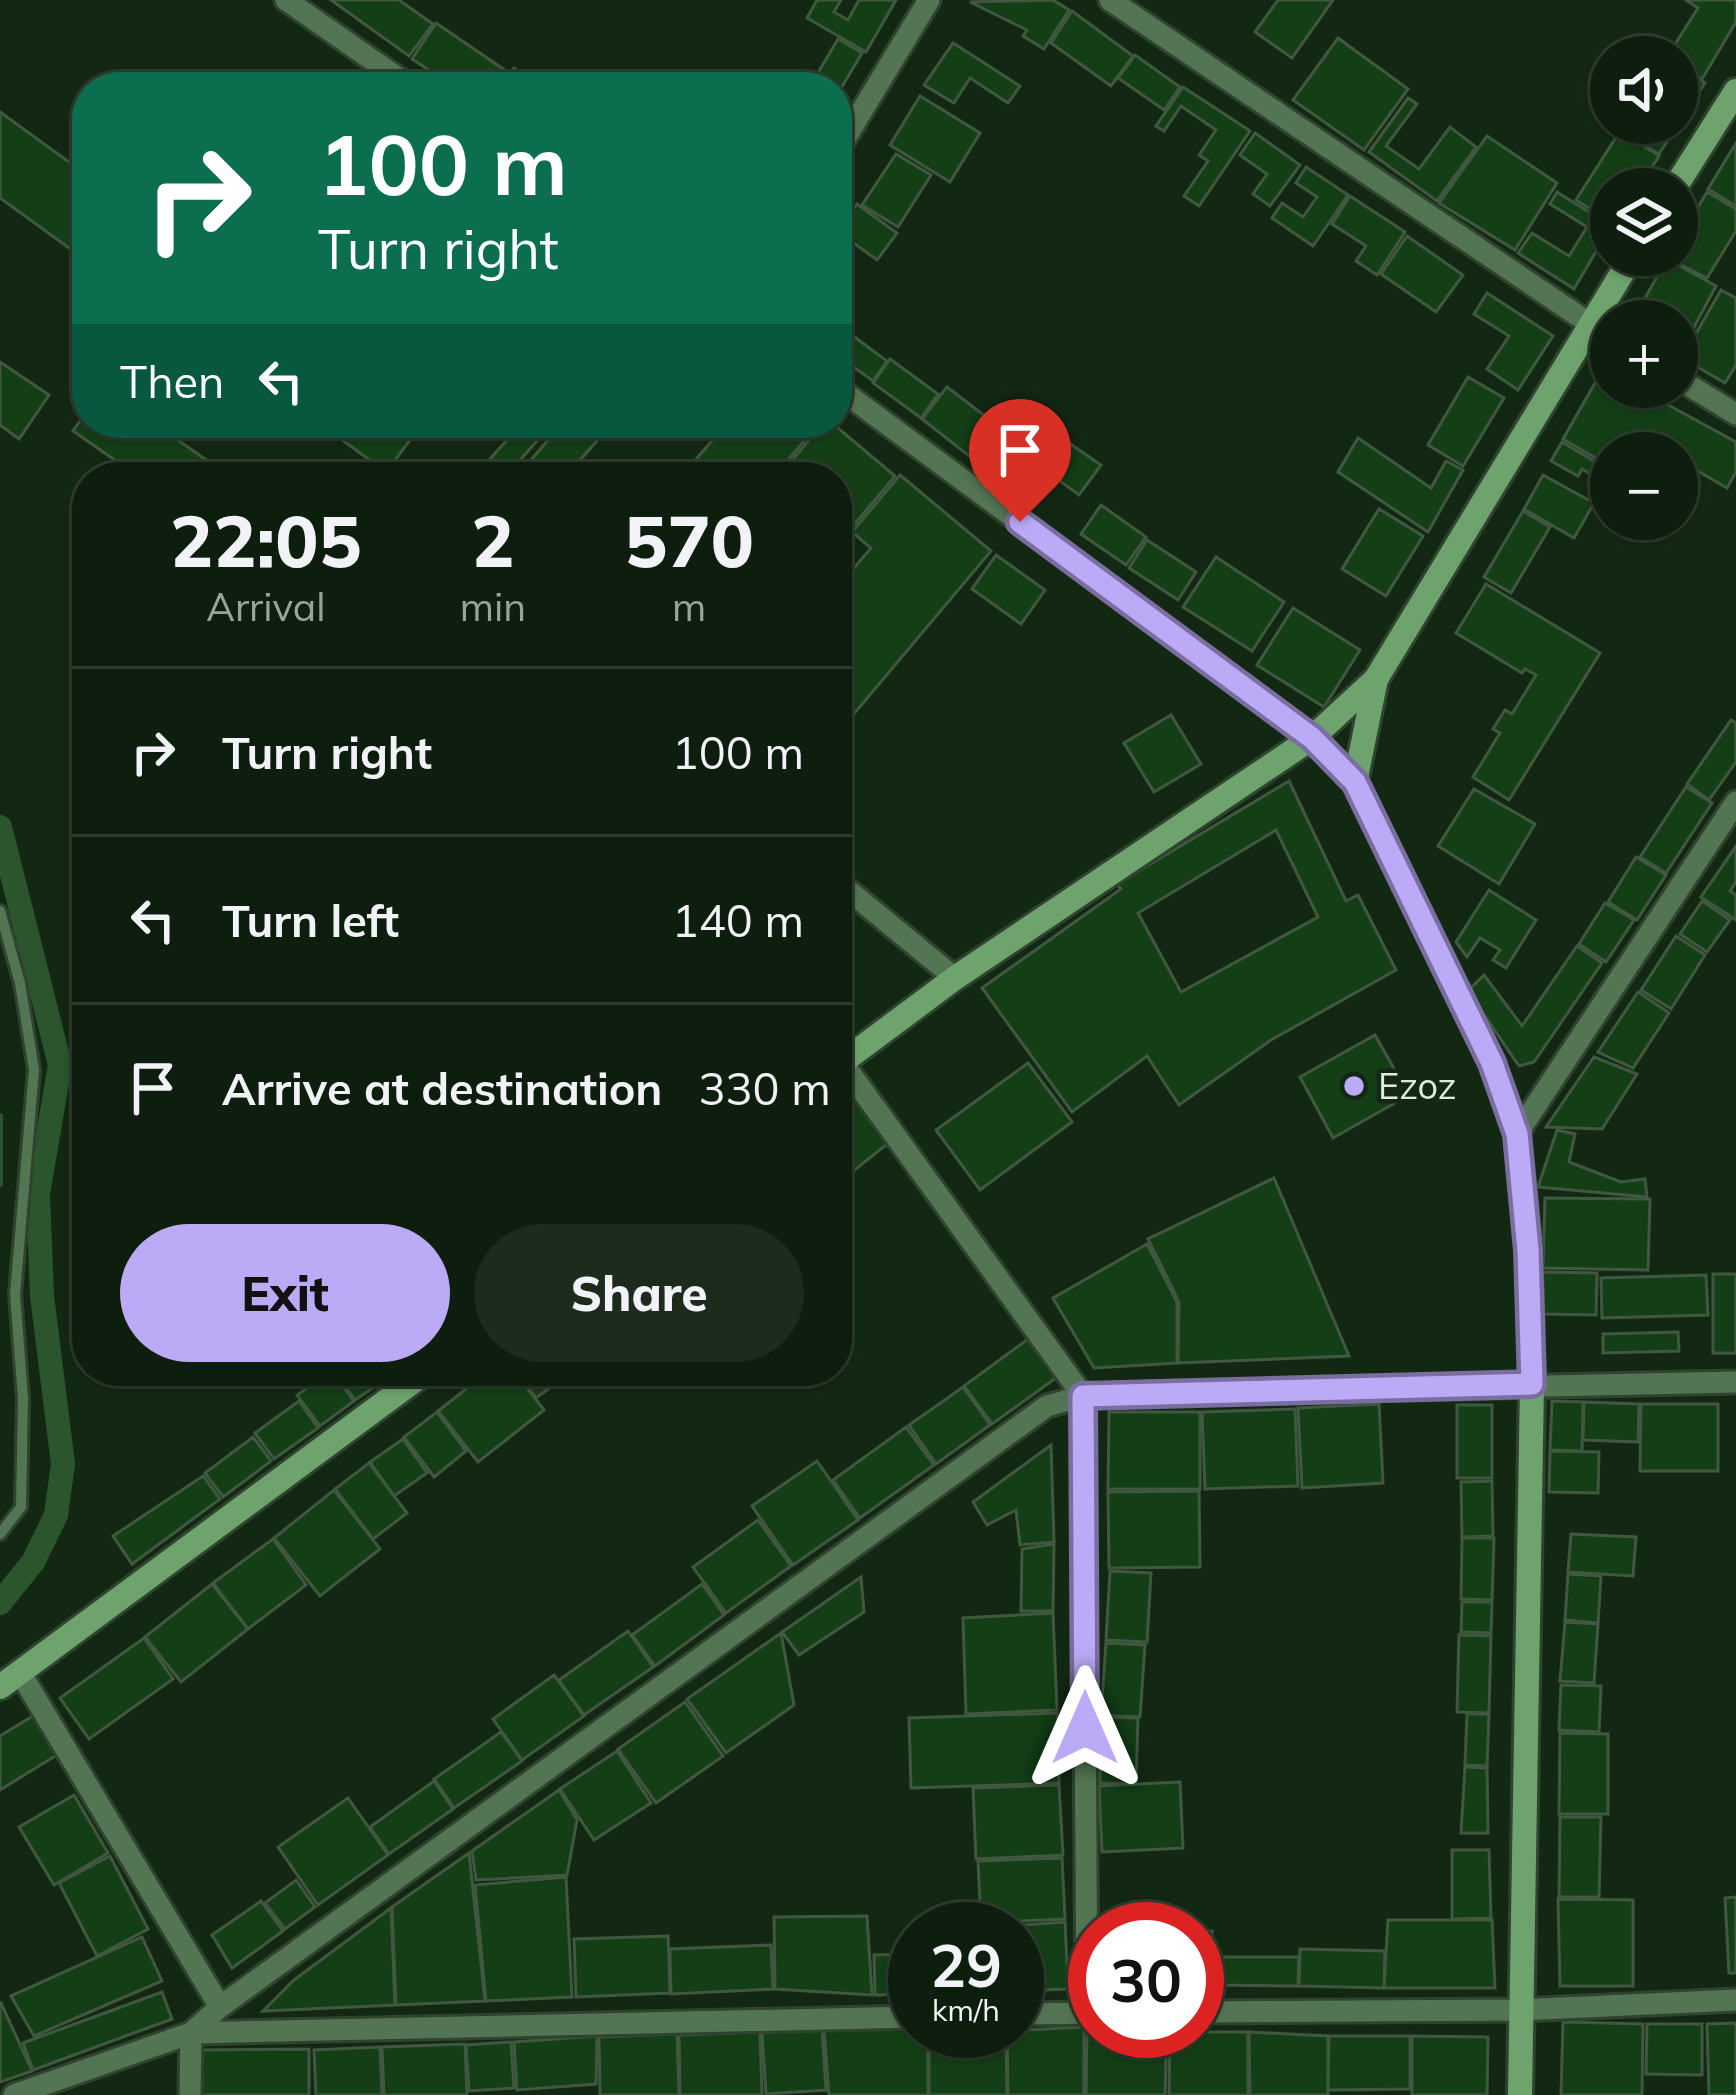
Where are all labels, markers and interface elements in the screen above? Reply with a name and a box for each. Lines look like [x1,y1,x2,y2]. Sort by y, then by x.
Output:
map controls [1590,36,1698,540]
button: sound [1590,36,1698,144]
text: 100 m [318,111,568,216]
icon: right [120,120,276,276]
button: layers [1590,168,1698,276]
text: Turn right [318,215,559,283]
button: + [1590,300,1698,408]
icon: left [248,348,314,414]
text: Then [120,353,224,409]
pin [969,399,1071,522]
icon: arrive [987,417,1053,483]
button: − [1590,432,1698,540]
text: 22:05 [170,495,362,585]
text: 2 [471,495,515,585]
text: 570 [624,495,754,585]
text: Arrival [206,582,326,631]
text: min [460,582,526,631]
text: m [672,582,706,631]
icon: right [120,719,186,785]
text: Turn right [222,724,432,780]
text: 100 m [672,724,804,780]
icon: left [120,887,186,953]
text: Turn left [222,892,399,948]
text: 140 m [672,892,804,948]
icon: arrive [120,1055,186,1121]
text: Arrive at destination [222,1060,662,1116]
text: 330 m [698,1060,831,1116]
place label: Ezoz [1378,1063,1457,1108]
marker: Ezoz [1341,1073,1367,1099]
button: Exit [120,1224,450,1362]
button: Share [474,1224,804,1362]
position arrow [1022,1665,1148,1791]
speed limit sign: 30 [1068,1902,1224,2058]
text: 29 [930,1927,1002,2002]
text: km/h [932,1991,1000,2029]

